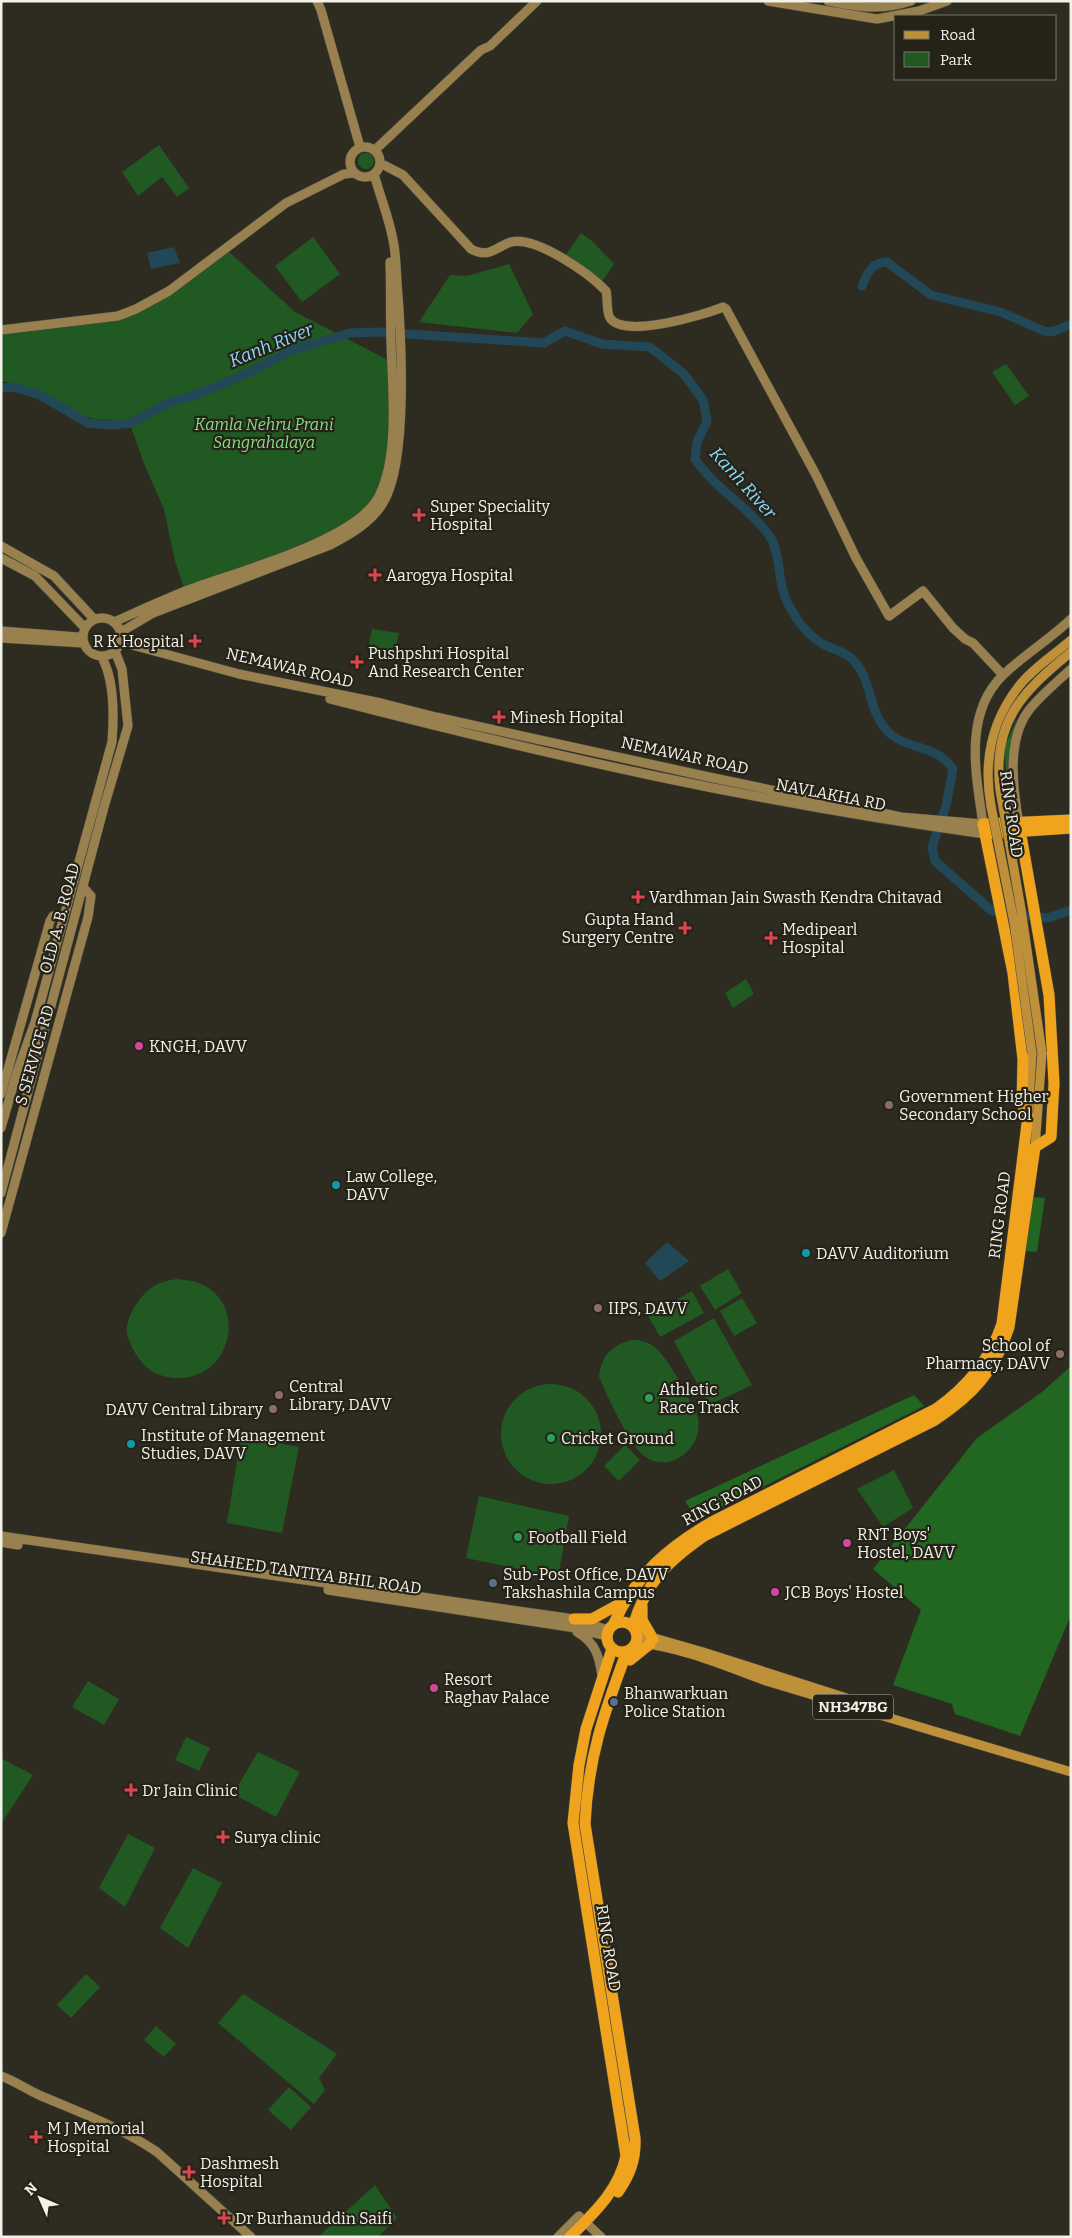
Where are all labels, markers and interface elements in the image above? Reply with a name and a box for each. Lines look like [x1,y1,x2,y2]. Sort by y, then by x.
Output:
legend [894,15,1057,80]
text: Road [940,26,975,44]
text: Park [940,51,972,69]
water label: Kanh River [226,318,317,372]
park label: Kamla Nehru Prani Sangrahalaya [195,415,334,452]
water label: Kanh River [705,443,781,524]
place label: Super Speciality Hospital [430,497,551,534]
marker: Super Speciality Hospital [412,508,426,522]
place label: Aarogya Hospital [386,566,514,585]
marker: Aarogya Hospital [368,568,382,582]
place label: R K Hospital [93,632,184,651]
marker: R K Hospital [188,634,202,648]
street label: NEMAWAR ROAD [224,644,355,691]
place label: Pushpshri Hospital And Research Center [368,644,524,681]
marker: Pushpshri Hospital And Research Center [350,655,364,669]
place label: Minesh Hopital [510,708,624,727]
marker: Minesh Hopital [492,710,506,724]
street label: NEMAWAR ROAD [619,733,750,778]
street label: RING ROAD [996,769,1027,859]
street label: NAVLAKHA RD [774,774,888,814]
street label: OLD A. B. ROAD [36,861,83,976]
place label: Vardhman Jain Swasth Kendra Chitavad [649,888,942,907]
marker: Vardhman Jain Swasth Kendra Chitavad [631,890,645,904]
place label: Gupta Hand Surgery Centre [562,910,674,947]
place label: Medipearl Hospital [782,920,858,957]
marker: Gupta Hand Surgery Centre [678,921,692,935]
marker: Medipearl Hospital [764,931,778,945]
street label: S SERVICE RD [11,1003,58,1108]
place label: KNGH, DAVV [149,1037,248,1056]
marker: KNGH, DAVV [133,1040,145,1052]
place label: Government Higher Secondary School [899,1087,1049,1124]
marker: Government Higher Secondary School [883,1099,895,1111]
place label: Law College, DAVV [346,1167,437,1204]
street label: RING ROAD [985,1170,1014,1260]
marker: Law College, DAVV [330,1179,342,1191]
place label: DAVV Auditorium [816,1244,949,1263]
marker: DAVV Auditorium [800,1247,812,1259]
place label: IIPS, DAVV [608,1299,689,1318]
marker: IIPS, DAVV [592,1302,604,1314]
place label: School of Pharmacy, DAVV [926,1336,1051,1373]
marker: School of Pharmacy, DAVV [1054,1348,1066,1360]
place label: Central Library, DAVV [289,1377,392,1414]
place label: Athletic Race Track [659,1380,739,1417]
marker: Central Library, DAVV [273,1389,285,1401]
marker: Athletic Race Track [643,1392,655,1404]
place label: DAVV Central Library [105,1400,264,1419]
marker: DAVV Central Library [267,1403,279,1415]
place label: Institute of Management Studies, DAVV [141,1426,325,1463]
place label: Cricket Ground [561,1429,674,1448]
marker: Cricket Ground [545,1432,557,1444]
marker: Institute of Management Studies, DAVV [125,1438,137,1450]
street label: RING ROAD [679,1471,766,1529]
place label: RNT Boys' Hostel, DAVV [857,1525,956,1562]
place label: Football Field [528,1528,628,1547]
marker: Football Field [512,1531,524,1543]
marker: RNT Boys' Hostel, DAVV [841,1537,853,1549]
street label: SHAHEED TANTIYA BHIL ROAD [189,1547,423,1598]
place label: Sub-Post Office, DAVV Takshashila Campus [503,1565,669,1602]
marker: Sub-Post Office, DAVV Takshashila Campus [487,1577,499,1589]
place label: JCB Boys' Hostel [784,1583,904,1602]
marker: JCB Boys' Hostel [769,1586,781,1598]
place label: Resort Raghav Palace [444,1670,549,1707]
marker: Resort Raghav Palace [428,1682,440,1694]
place label: Bhanwarkuan Police Station [624,1684,728,1721]
road number: NH347BG [813,1694,893,1720]
marker: Bhanwarkuan Police Station [608,1696,620,1708]
place label: Dr Jain Clinic [142,1781,238,1800]
marker: Dr Jain Clinic [124,1783,138,1797]
place label: Surya clinic [234,1828,321,1847]
marker: Surya clinic [216,1830,230,1844]
street label: RING ROAD [592,1903,625,1993]
place label: M J Memorial Hospital [47,2119,145,2156]
marker: M J Memorial Hospital [29,2130,43,2144]
place label: Dashmesh Hospital [200,2154,279,2191]
marker: Dashmesh Hospital [182,2165,196,2179]
north arrow [15,2173,65,2223]
text: N [21,2179,41,2199]
place label: Dr Burhanuddin Saifi [235,2209,393,2228]
marker: Dr Burhanuddin Saifi [217,2211,231,2225]

